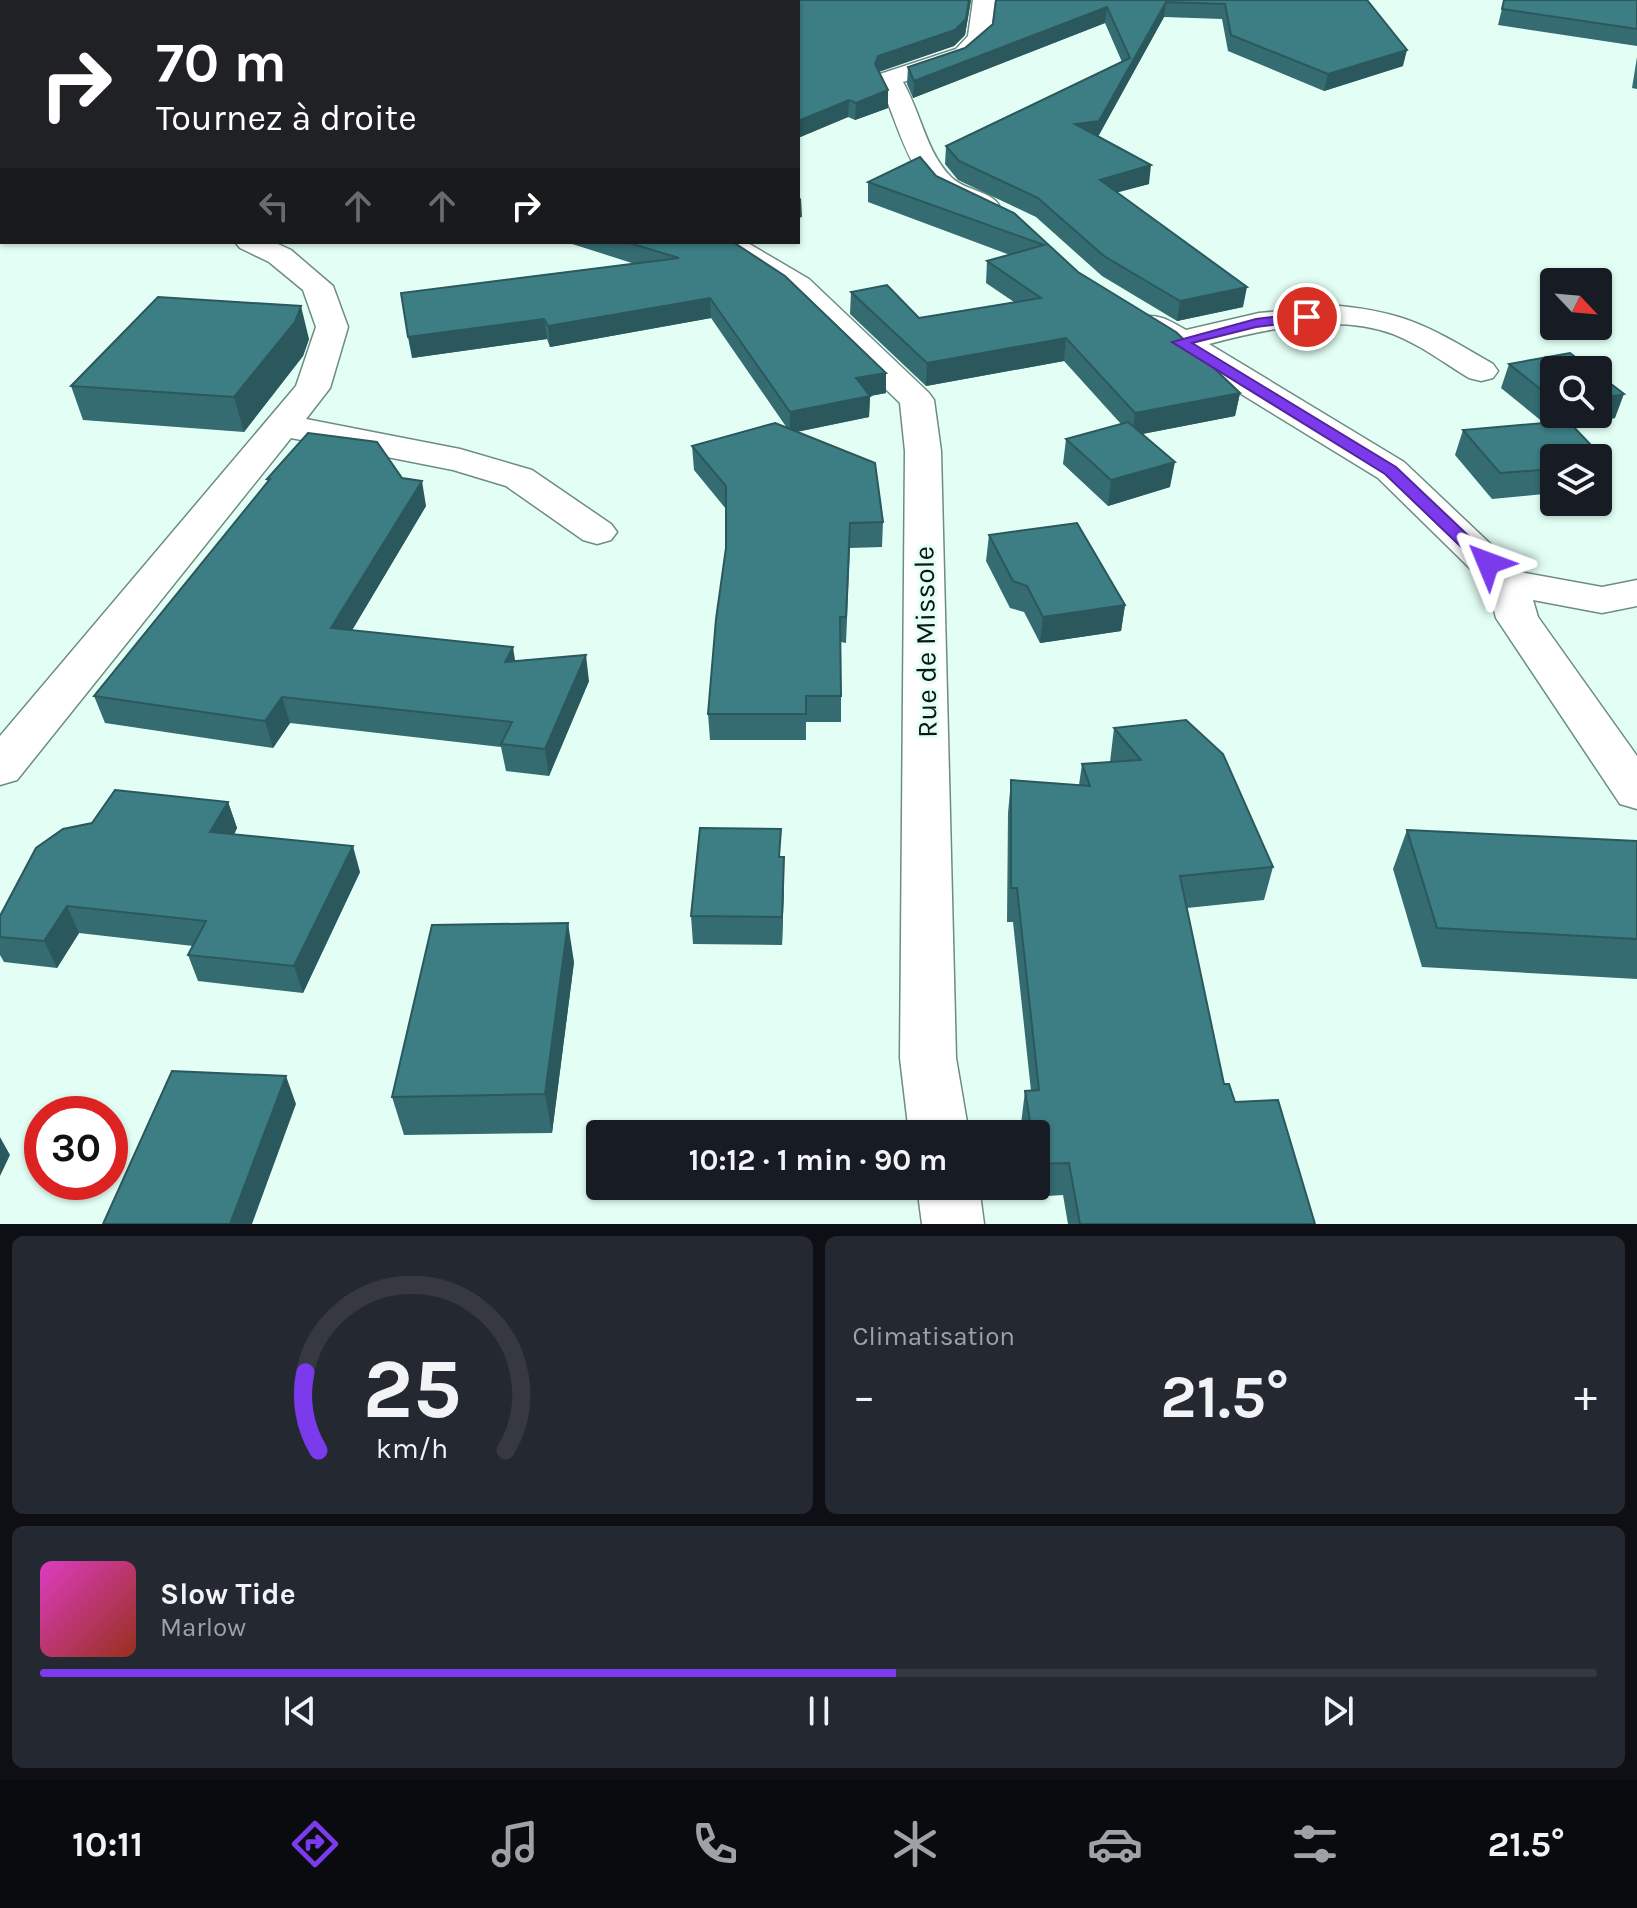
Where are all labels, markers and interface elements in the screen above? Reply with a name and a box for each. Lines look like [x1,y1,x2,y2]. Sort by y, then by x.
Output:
text: 70 m [156,30,287,95]
icon: right [24,32,128,136]
text: Tournez à droite [156,97,417,139]
icon: left [252,184,296,228]
icon: ahead [336,184,380,228]
icon: ahead [420,184,464,228]
icon: right [504,184,548,228]
north arrow [1540,268,1612,340]
map controls [1540,268,1612,516]
pin [1273,283,1341,351]
icon: arrive [1285,295,1329,339]
button: search [1540,356,1612,428]
button: layers [1540,444,1612,516]
position arrow [1446,521,1530,605]
street label: Rue de Missole [907,546,944,738]
speed limit sign: 30 [24,1096,128,1200]
text: 10:12 · 1 min · 90 m [689,1142,947,1178]
text: Climatisation [853,1321,1015,1352]
text: 25 [363,1341,462,1438]
text: 21.5° [1160,1362,1289,1432]
text: − [853,1371,876,1422]
text: + [1574,1371,1597,1422]
text: km/h [376,1432,448,1465]
text: Slow Tide [160,1576,296,1612]
text: Marlow [160,1612,246,1643]
icon: previous [278,1689,322,1733]
icon: pause [797,1689,841,1733]
icon: next [1316,1689,1360,1733]
icon: directions [287,1816,343,1872]
icon: music [487,1816,543,1872]
icon: phone [687,1816,743,1872]
icon: climate [887,1816,943,1872]
icon: car [1087,1816,1143,1872]
icon: filters [1287,1816,1343,1872]
text: 10:11 [72,1823,143,1865]
text: 21.5° [1488,1823,1565,1865]

